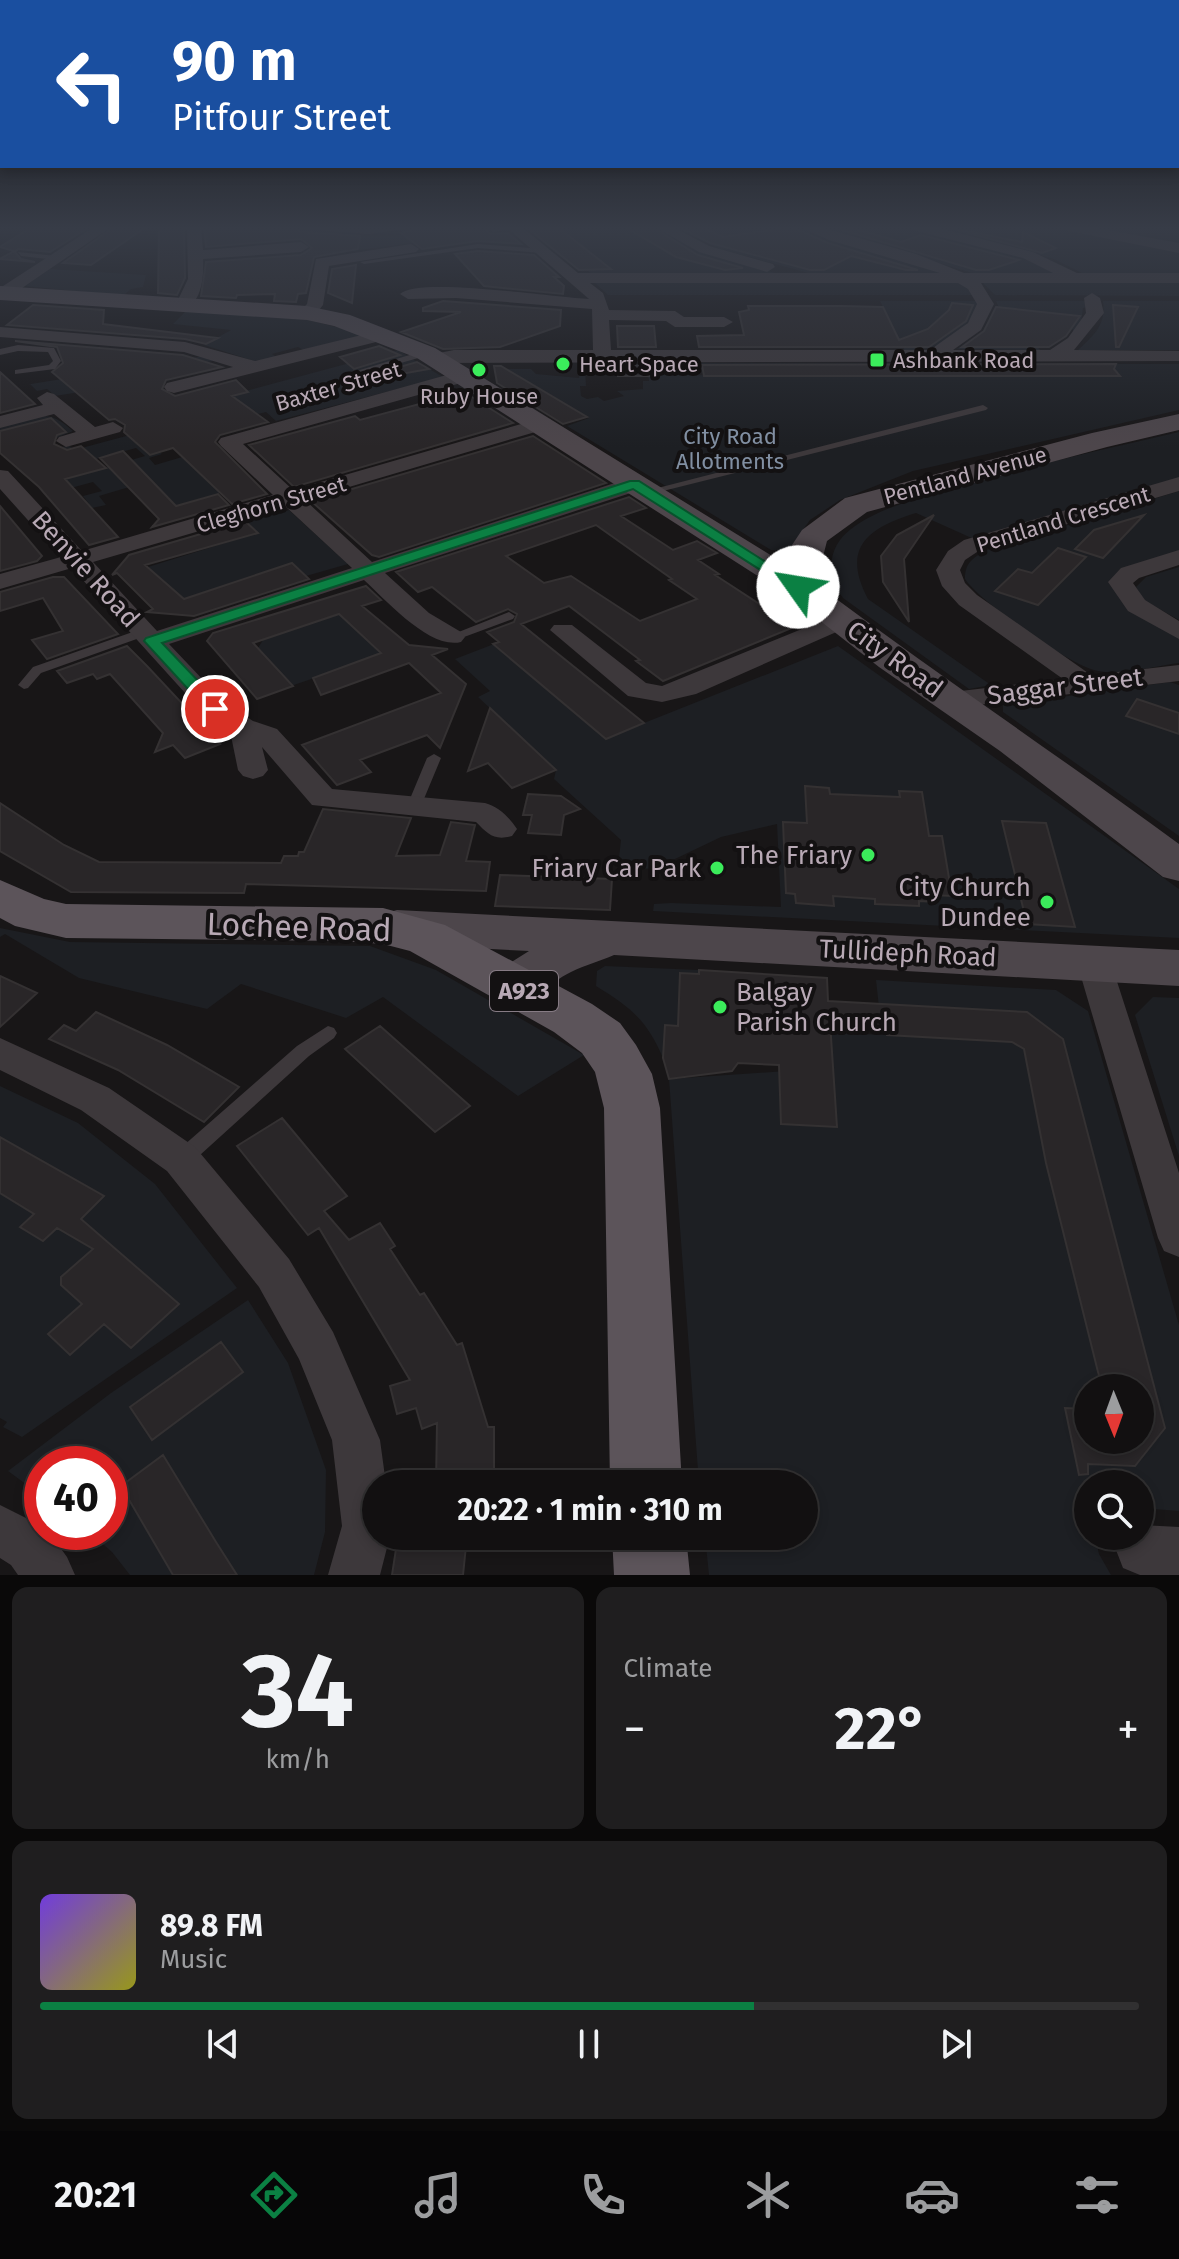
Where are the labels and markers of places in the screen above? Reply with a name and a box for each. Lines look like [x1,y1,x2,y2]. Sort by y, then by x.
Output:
place label: Ashbank Road [893,347,1034,374]
place label: Heart Space [579,351,699,378]
marker: Ashbank Road [868,351,886,369]
marker: Heart Space [554,355,572,373]
marker: Ruby House [470,361,488,379]
place label: Ruby House [420,383,538,410]
pin [181,675,249,743]
place label: The Friary [736,840,852,871]
marker: The Friary [859,846,877,864]
place label: Friary Car Park [531,853,702,884]
marker: Friary Car Park [708,859,726,877]
place label: City Church Dundee [899,872,1031,933]
marker: City Church Dundee [1038,893,1056,911]
place label: Balgay Parish Church [736,977,897,1038]
marker: Balgay Parish Church [711,998,729,1016]

